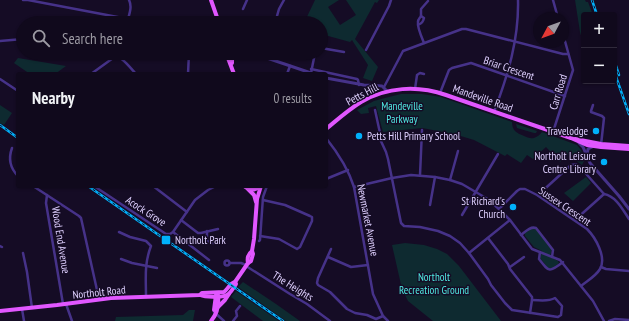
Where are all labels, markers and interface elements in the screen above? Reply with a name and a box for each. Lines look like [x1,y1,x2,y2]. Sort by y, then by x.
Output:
north arrow [533,12,569,48]
map controls [581,12,617,84]
button: + [581,12,617,48]
search box [16,16,328,60]
icon: search [30,27,52,49]
text: Search here [62,29,123,48]
button: − [581,48,617,84]
street label: Briar Crescent [482,53,536,83]
street label: Carr Road [546,72,570,111]
street label: Petts Hill [343,79,381,108]
street label: Mandeville Road [451,81,515,115]
text: Nearby [32,87,75,109]
text: 0 results [273,90,312,107]
park label: Mandeville Parkway [381,99,423,126]
place label: Travelodge [546,124,588,138]
marker: Travelodge [591,126,601,136]
place label: Petts Hill Primary School [367,129,461,143]
marker: Petts Hill Primary School [354,131,364,141]
place label: Northolt Leisure Centre Library [534,149,597,176]
marker: Northolt Leisure Centre Library [599,157,609,167]
street label: Newmarket Avenue [354,183,382,258]
street label: Sussex Crescent [536,183,594,229]
street label: Acock Grove [123,193,169,230]
place label: St Richard's Church [461,194,505,221]
marker: St Richard's Church [508,202,518,212]
street label: Wood End Avenue [49,205,73,275]
place label: Northolt Park [175,233,227,247]
marker: Northolt Park [160,234,172,246]
street label: The Heights [270,268,316,304]
park label: Northolt Recreation Ground [399,270,469,297]
street label: Northolt Road [72,282,126,302]

